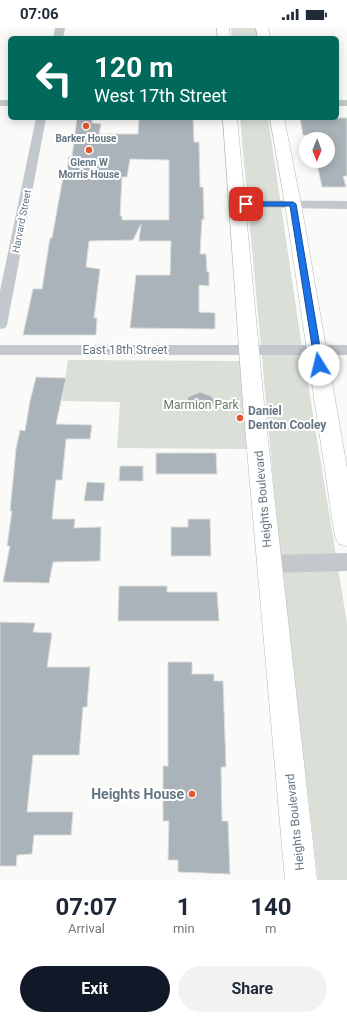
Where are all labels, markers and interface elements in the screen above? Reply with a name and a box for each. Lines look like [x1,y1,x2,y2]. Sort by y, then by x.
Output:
text: 07:06 [20,5,59,23]
text: 120 m [94,51,173,84]
icon: left [28,52,80,104]
text: West 17th Street [94,85,227,106]
marker: Barker House [81,121,91,131]
north arrow [299,132,335,168]
map controls [299,132,335,168]
place label: Barker House [55,133,117,144]
marker: Glenn W Morris House [84,145,94,155]
place label: Glenn W Morris House [59,157,120,180]
pin [229,187,263,221]
street label: Harvard Street [10,189,33,254]
icon: arrive [235,193,257,215]
street label: East 18th Street [82,343,168,357]
position arrow [298,344,340,386]
park label: Marmion Park [163,398,239,412]
place label: Daniel Denton Cooley [248,404,327,432]
marker: Daniel Denton Cooley [235,413,245,423]
street label: Heights Boulevard [252,450,274,548]
street label: Heights Boulevard [283,773,307,871]
place label: Heights House [91,786,184,802]
marker: Heights House [187,789,197,799]
text: 07:07 [56,893,117,921]
text: 1 [177,893,191,921]
text: 140 [250,893,291,921]
text: Arrival [68,921,105,936]
text: min [173,921,195,936]
text: m [265,921,277,936]
button: Exit [20,966,170,1012]
button: Share [178,966,327,1012]

